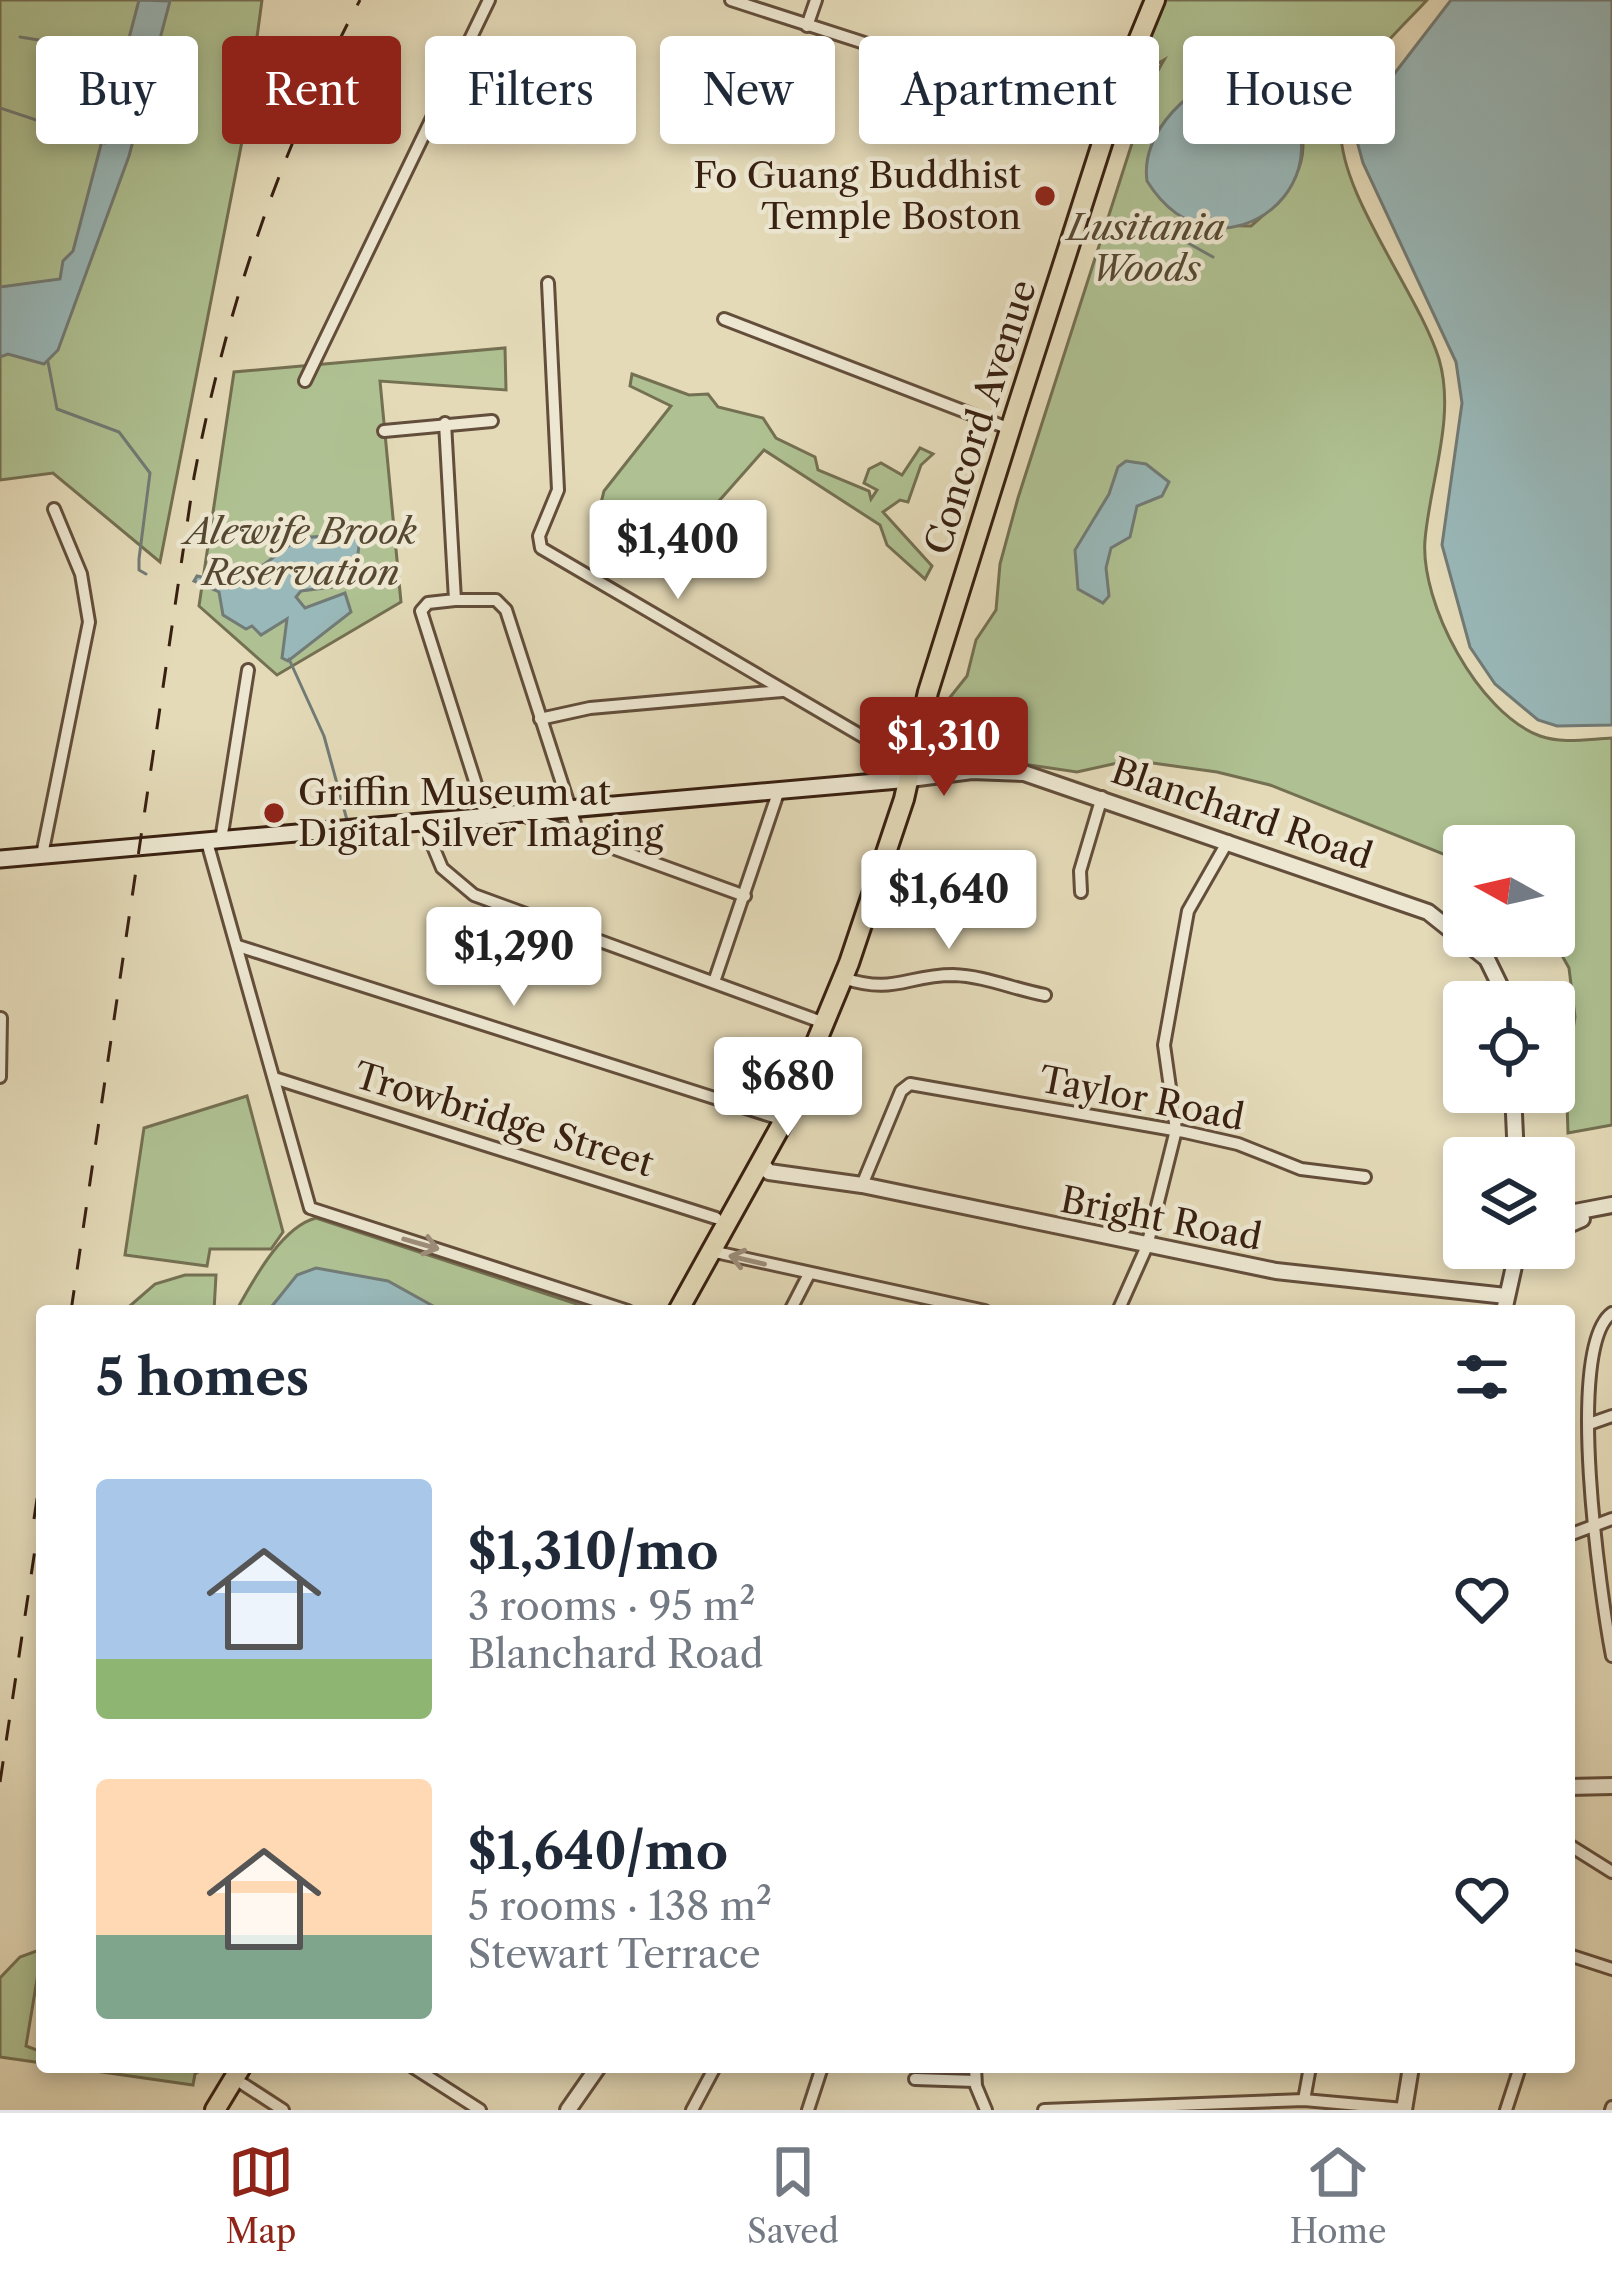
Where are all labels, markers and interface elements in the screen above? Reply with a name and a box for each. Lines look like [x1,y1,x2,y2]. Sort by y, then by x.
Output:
chip: Buy [36,36,198,144]
chip: Rent [222,36,401,144]
chip: Filters [425,36,636,144]
chip: New [660,36,835,144]
chip: Apartment [859,36,1159,144]
chip: House [1183,36,1395,144]
place label: Fo Guang Buddhist Temple Boston [693,153,1021,238]
marker: Fo Guang Buddhist Temple Boston [1032,183,1058,209]
park label: Lusitania Woods [1064,205,1225,290]
street label: Concord Avenue [915,274,1045,560]
pin: $1,400 [580,500,776,602]
park label: Alewife Brook Reservation [180,509,417,594]
text: $1,400 [617,515,739,563]
pin: $1,310 [846,697,1042,799]
text: $1,310 [887,712,1001,760]
street label: Blanchard Road [1106,748,1378,878]
place label: Griffin Museum at Digital Silver Imaging [298,770,664,855]
marker: Griffin Museum at Digital Silver Imaging [261,800,287,826]
north arrow [1443,825,1575,957]
map controls [1443,825,1575,1269]
pin: $1,640 [851,850,1047,952]
text: $1,640 [888,865,1010,913]
pin: $1,290 [416,907,612,1009]
text: $1,290 [453,922,575,970]
button: locate [1443,981,1575,1113]
pin: $680 [717,1037,859,1139]
text: $680 [741,1052,835,1100]
street label: Trowbridge Street [349,1053,659,1186]
street label: Taylor Road [1036,1057,1248,1139]
button: layers [1443,1137,1575,1269]
street label: Bright Road [1057,1177,1265,1259]
one-way arrow [401,1234,439,1256]
one-way arrow [729,1247,767,1270]
icon: filters [1449,1344,1515,1410]
text: 5 homes [96,1346,309,1408]
text: $1,310/mo [468,1520,719,1582]
icon: home [192,1527,336,1671]
icon: heart [1449,1566,1515,1632]
text: 3 rooms · 95 m² [468,1582,755,1630]
text: Blanchard Road [468,1630,764,1678]
text: $1,640/mo [468,1820,728,1882]
icon: home [192,1827,336,1971]
icon: heart [1449,1866,1515,1932]
text: 5 rooms · 138 m² [468,1882,772,1930]
text: Stewart Terrace [468,1930,761,1978]
tab: Map [225,2139,296,2252]
tab: Saved [747,2139,839,2252]
tab: Home [1290,2139,1387,2252]

